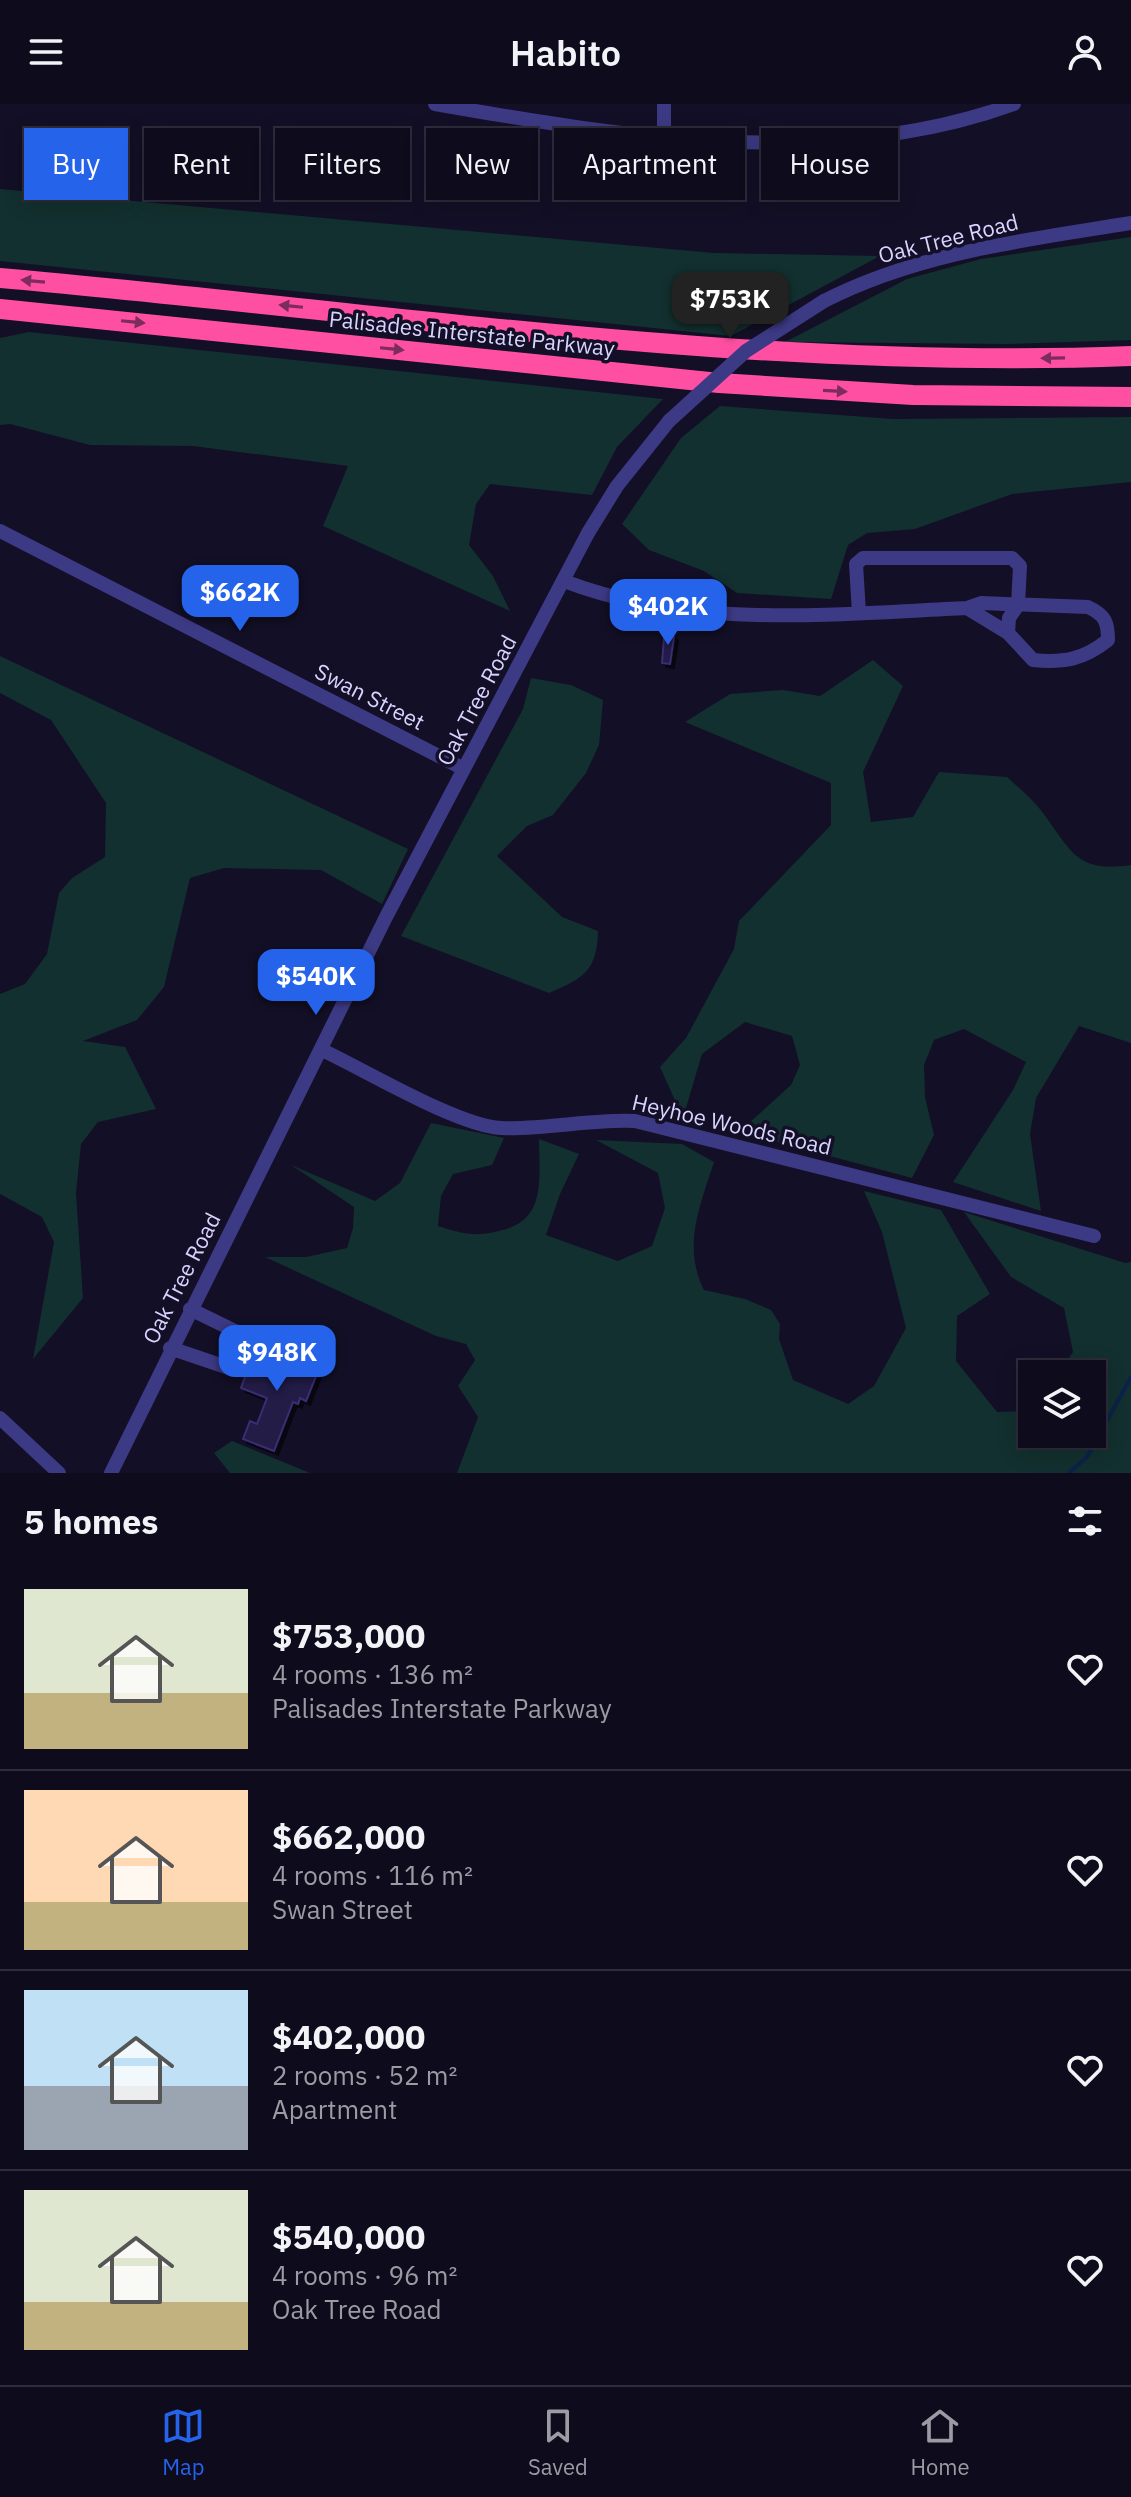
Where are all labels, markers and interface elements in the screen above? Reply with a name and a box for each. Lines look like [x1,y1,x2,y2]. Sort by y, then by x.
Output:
text: Habito [510,29,621,76]
icon: menu [24,30,68,74]
icon: person [1063,30,1107,74]
chip: Buy [24,128,128,200]
chip: Rent [144,128,259,200]
chip: Filters [275,128,410,200]
chip: New [426,128,538,200]
chip: Apartment [554,128,745,200]
chip: House [761,128,898,200]
street label: Oak Tree Road [875,207,1021,269]
pin: $753K [674,272,786,340]
one-way arrow [20,274,45,287]
text: $753K [690,281,770,315]
one-way arrow [278,299,303,312]
street label: Palisades Interstate Parkway [328,304,616,362]
one-way arrow [121,315,146,328]
one-way arrow [380,343,405,356]
one-way arrow [1040,352,1065,364]
one-way arrow [823,385,848,398]
pin: $662K [184,565,296,633]
text: $662K [200,574,280,608]
pin: $402K [612,579,724,647]
text: $402K [628,588,708,622]
street label: Oak Tree Road [429,630,523,770]
street label: Swan Street [310,656,430,736]
pin: $540K [260,949,372,1017]
text: $540K [276,958,356,992]
street label: Heyhoe Woods Road [629,1087,835,1161]
street label: Oak Tree Road [135,1207,227,1349]
pin: $948K [221,1325,333,1393]
text: $948K [237,1334,317,1368]
map controls [1018,1360,1106,1448]
button: layers [1018,1360,1106,1448]
text: 5 homes [24,1499,159,1543]
icon: filters [1063,1499,1107,1543]
text: $753,000 [272,1613,425,1657]
icon: home [88,1621,184,1717]
icon: heart [1063,1647,1107,1691]
text: 4 rooms · 136 m² [272,1657,473,1691]
text: Palisades Interstate Parkway [272,1691,612,1725]
text: $662,000 [272,1814,425,1858]
icon: home [88,1822,184,1918]
icon: heart [1063,1848,1107,1892]
text: 4 rooms · 116 m² [272,1858,473,1892]
text: Swan Street [272,1892,413,1926]
text: $402,000 [272,2014,425,2058]
icon: home [88,2022,184,2118]
icon: heart [1063,2048,1107,2092]
text: 2 rooms · 52 m² [272,2058,457,2092]
text: Apartment [272,2092,397,2126]
text: $540,000 [272,2214,425,2258]
icon: home [88,2222,184,2318]
icon: heart [1063,2248,1107,2292]
text: 4 rooms · 96 m² [272,2258,457,2292]
text: Oak Tree Road [272,2292,442,2326]
tab: Map [161,2404,205,2481]
tab: Saved [528,2404,588,2481]
tab: Home [910,2404,970,2481]

